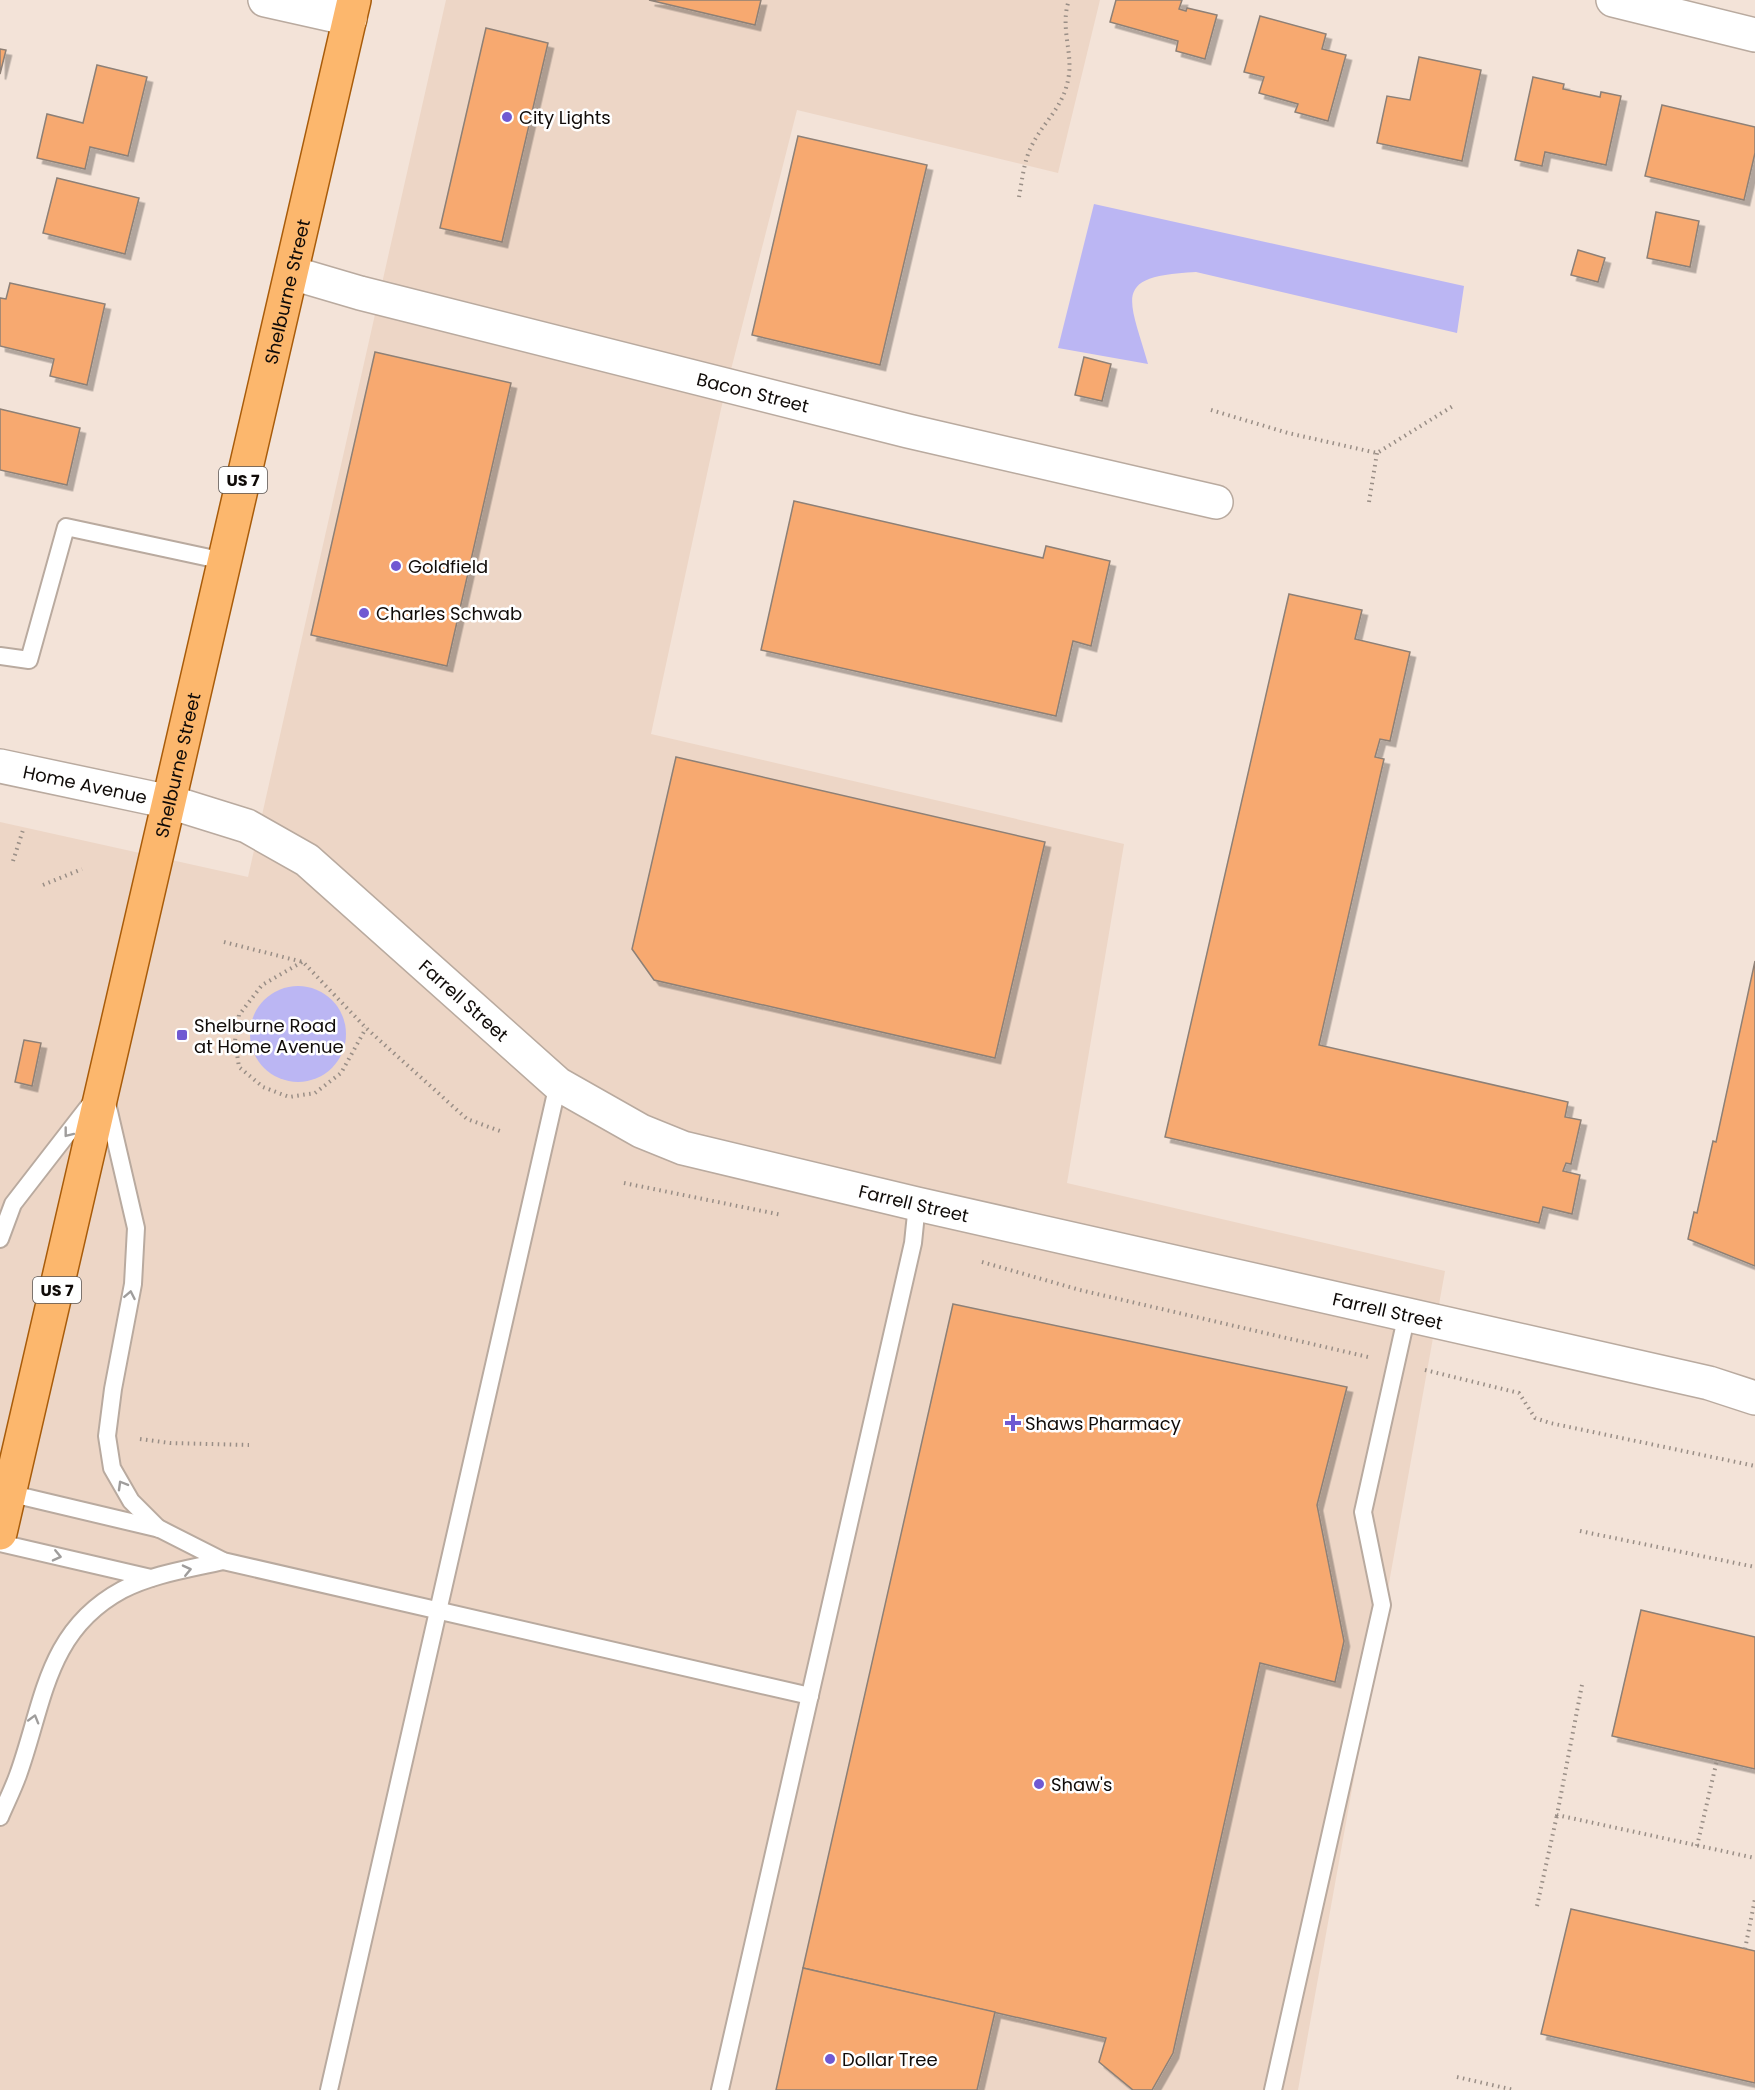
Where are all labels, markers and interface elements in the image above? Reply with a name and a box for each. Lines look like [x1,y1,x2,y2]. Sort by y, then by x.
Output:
place label: City Lights [519,105,611,130]
marker: City Lights [500,110,514,124]
street label: Shelburne Street [258,217,316,367]
street label: Bacon Street [694,366,812,418]
road number: US 7 [219,467,267,493]
place label: Goldfield [408,554,488,579]
marker: Goldfield [389,559,403,573]
place label: Charles Schwab [376,601,522,626]
marker: Charles Schwab [357,606,371,620]
street label: Shelburne Street [148,690,206,840]
street label: Home Avenue [21,759,149,809]
street label: Farrell Street [414,953,514,1047]
place label: Shelburne Road at Home Avenue [194,1013,344,1059]
marker: Shelburne Road at Home Avenue [175,1028,189,1042]
one-way arrow [64,1126,75,1137]
street label: Farrell Street [856,1178,971,1228]
road number: US 7 [33,1277,81,1303]
street label: Farrell Street [1330,1286,1445,1335]
one-way arrow [123,1290,136,1300]
place label: Shaws Pharmacy [1025,1411,1181,1436]
marker: Shaws Pharmacy [1006,1416,1020,1430]
one-way arrow [118,1481,129,1491]
one-way arrow [52,1549,62,1562]
one-way arrow [182,1564,192,1577]
one-way arrow [27,1714,39,1725]
place label: Shaw's [1051,1772,1112,1797]
marker: Shaw's [1032,1777,1046,1791]
place label: Dollar Tree [842,2047,938,2072]
marker: Dollar Tree [823,2052,837,2066]

